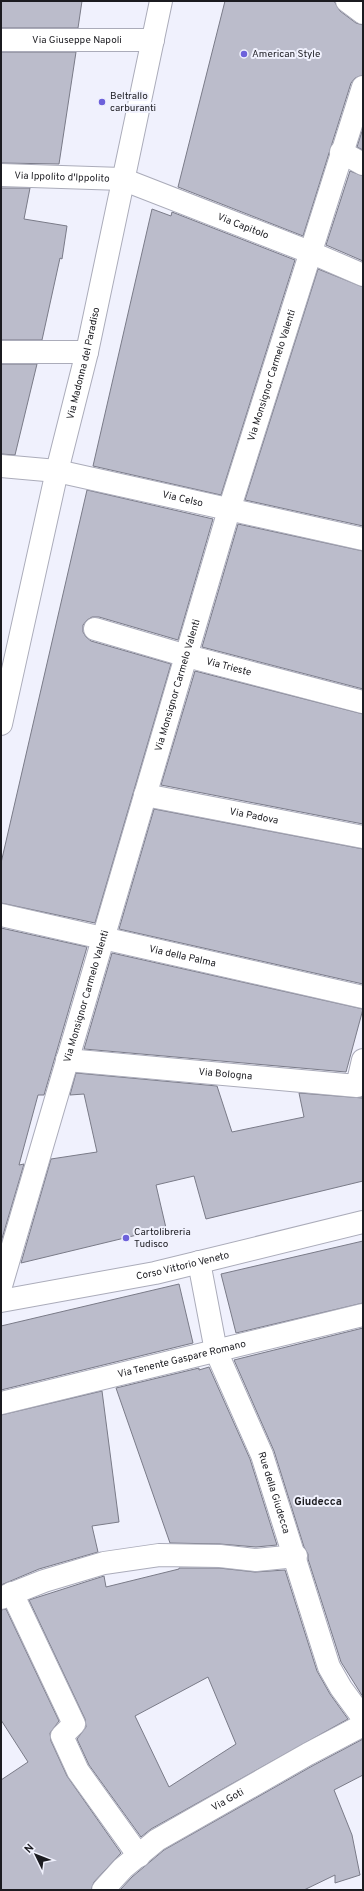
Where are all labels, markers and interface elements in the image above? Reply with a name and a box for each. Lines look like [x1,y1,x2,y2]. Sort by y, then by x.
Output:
street label: Via Giuseppe Napoli [32,34,122,47]
place label: American Style [252,48,320,61]
marker: American Style [239,49,249,59]
place label: Beltrallo carburanti [110,90,156,115]
marker: Beltrallo carburanti [97,97,107,107]
street label: Via Ippolito d'Ippolito [14,169,110,185]
street label: Via Capitolo [215,210,271,242]
street label: Via Madonna del Paradiso [64,306,103,421]
street label: Via Monsignor Carmelo Valenti [245,308,299,443]
street label: Via Celso [161,488,205,510]
street label: Via Monsignor Carmelo Valenti [152,618,203,753]
street label: Via Trieste [205,655,253,679]
street label: Via Padova [228,805,280,827]
street label: Via Monsignor Carmelo Valenti [61,929,112,1064]
street label: Via della Palma [148,942,217,970]
street label: Via Bologna [198,1065,253,1083]
place label: Cartolibreria Tudisco [134,1226,191,1251]
marker: Cartolibreria Tudisco [121,1233,131,1243]
street label: Corso Vittorio Veneto [135,1248,231,1283]
street label: Via Tenente Gaspare Romano [116,1337,248,1381]
street label: Rue della Giudecca [255,1450,293,1535]
district label: Giudecca [294,1495,342,1509]
street label: Via Goti [209,1785,246,1814]
north arrow [16,1835,56,1875]
text: N [22,1841,37,1857]

